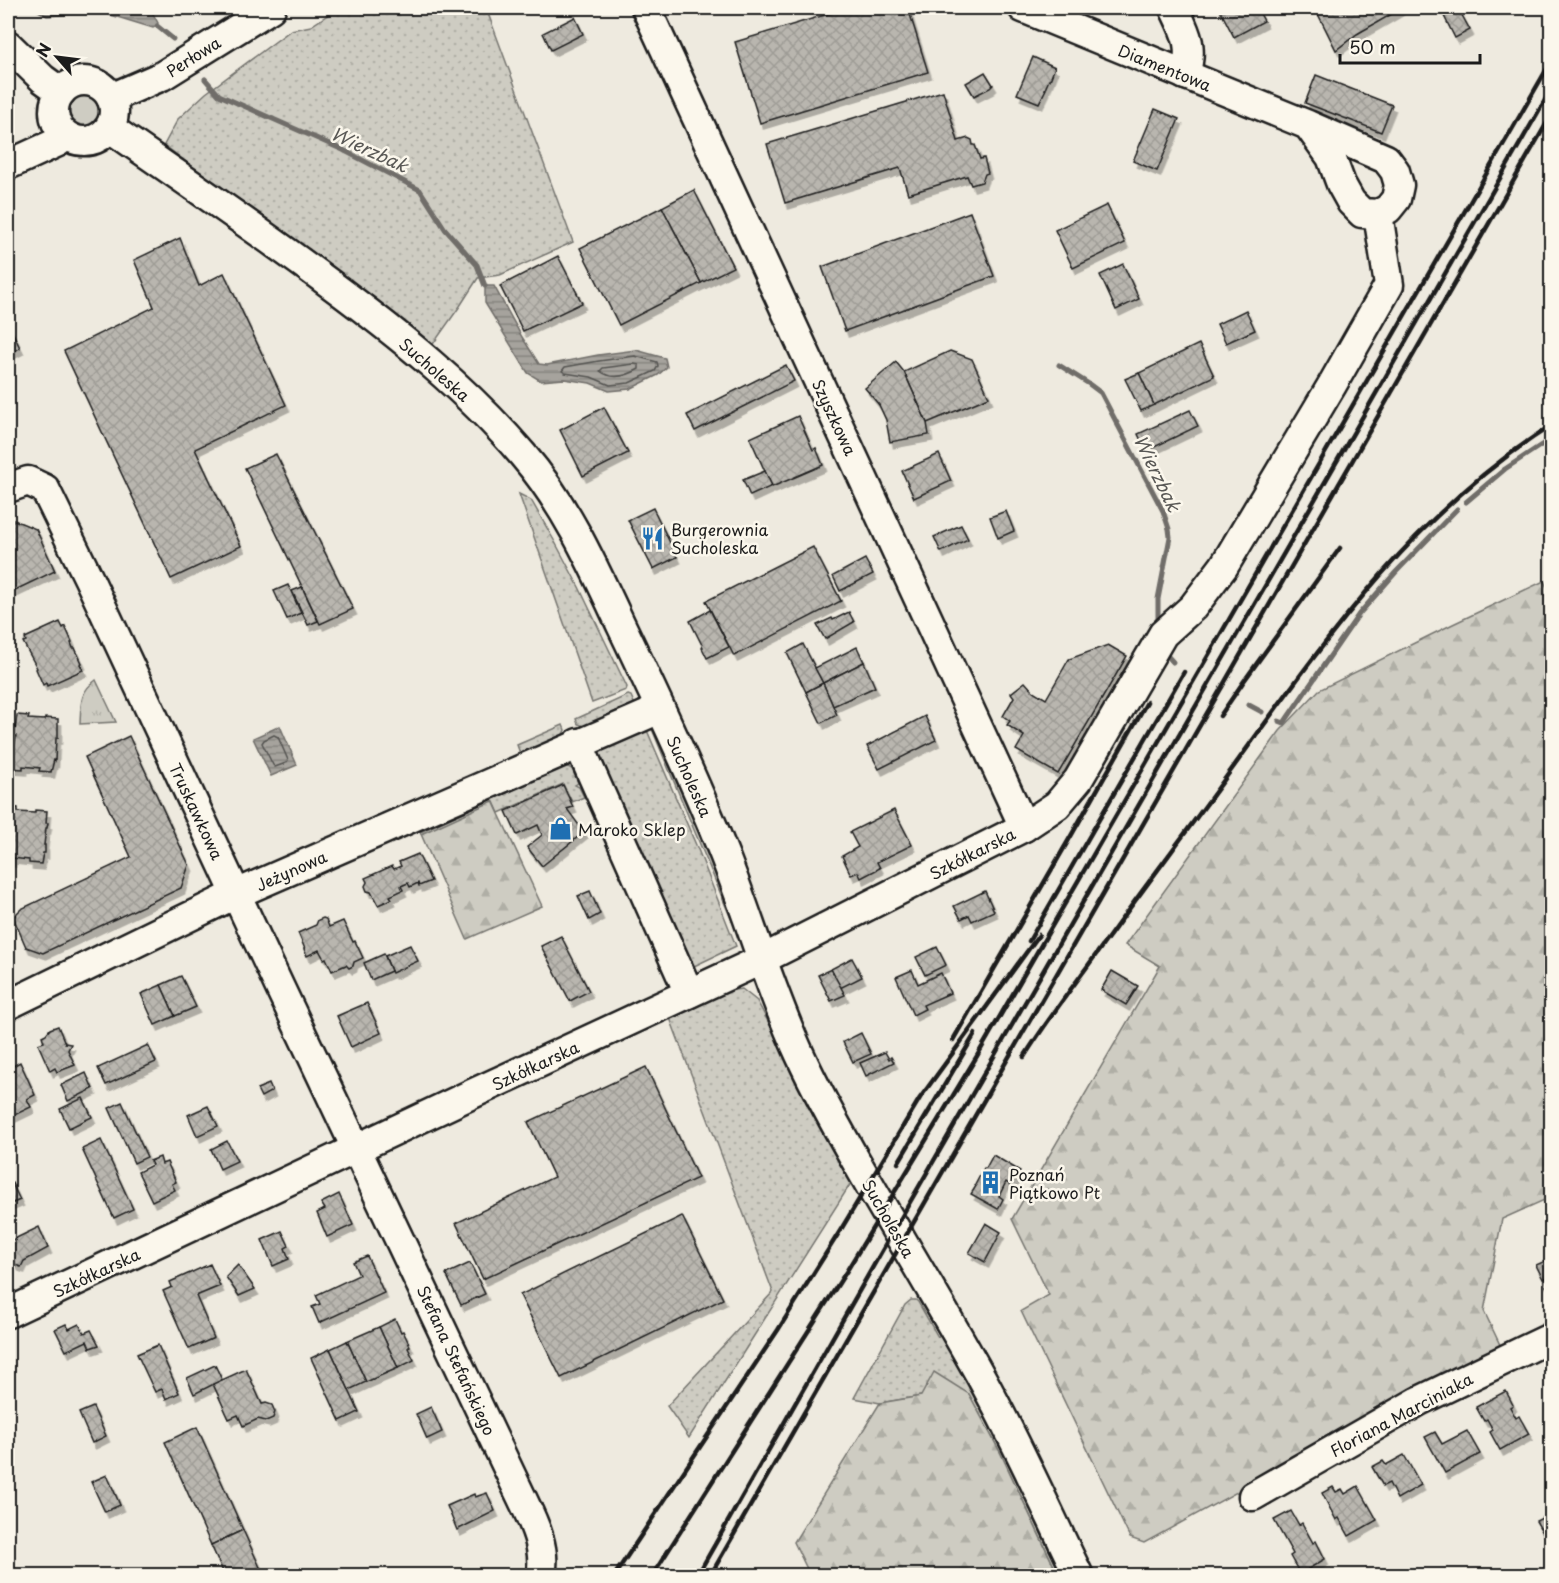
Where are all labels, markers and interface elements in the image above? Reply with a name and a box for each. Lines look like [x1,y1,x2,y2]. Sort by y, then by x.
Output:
north arrow [27,27,87,87]
scale bar [1340,27,1480,65]
street label: Perłowa [161,30,225,82]
text: 50 m [1349,33,1396,60]
street label: Diamentowa [1115,37,1215,97]
text: N [29,38,56,61]
water label: Wierzbak [327,119,414,179]
street label: Sucholeska [394,331,476,407]
street label: Szyszkowa [807,375,863,459]
water label: Wierzbak [1128,430,1189,517]
place label: Burgerownia Sucholeska [671,517,768,559]
restaurant icon: Burgerownia Sucholeska [640,525,666,551]
street label: Sucholeska [661,731,719,821]
street label: Truskawkowa [164,759,230,863]
shop icon: Maroko Sklep [547,816,573,842]
place label: Maroko Sklep [578,817,686,841]
street label: Szkółkarska [925,821,1019,885]
street label: Jeżynowa [252,844,330,896]
street label: Szkółkarska [487,1034,583,1096]
place label: Poznań Piątkowo Pt [1009,1162,1100,1204]
building icon: Poznań Piątkowo Pt [978,1170,1004,1196]
street label: Sucholeska [857,1174,921,1262]
street label: Szkółkarska [48,1241,144,1303]
street label: Stefana Stefańskiego [412,1281,502,1439]
street label: Floriana Marciniaka [1325,1366,1477,1462]

